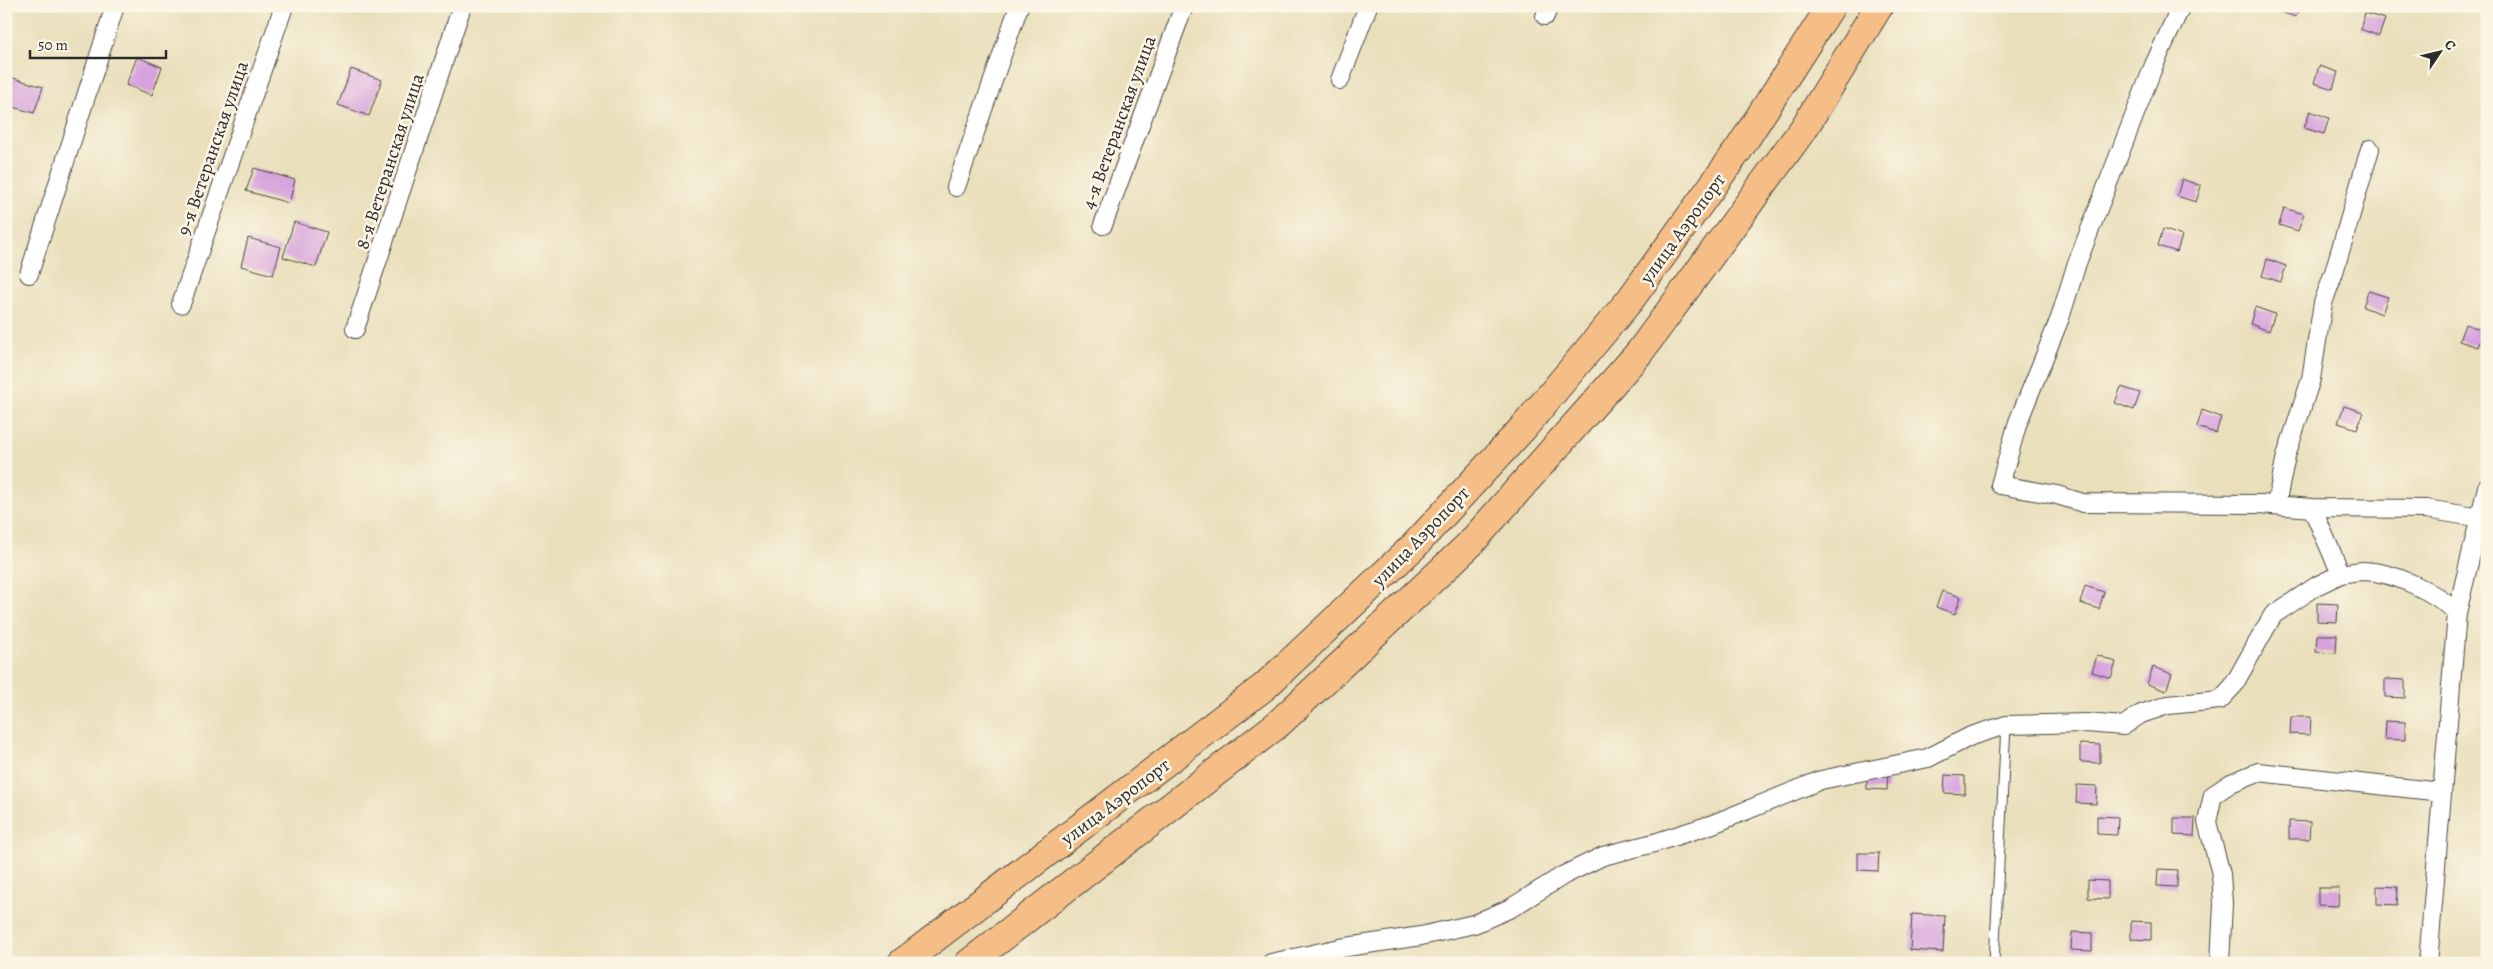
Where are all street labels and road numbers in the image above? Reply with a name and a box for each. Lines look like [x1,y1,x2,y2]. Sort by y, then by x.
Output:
street label: 4-я Ветеранская улица [1075,32,1163,213]
street label: 9-я Ветеранская улица [171,57,255,239]
street label: 8-я Ветеранская улица [349,70,431,253]
street label: улица Аэропорт [1633,168,1732,290]
street label: улица Аэропорт [1365,480,1476,593]
street label: улица Аэропорт [1055,752,1176,852]

